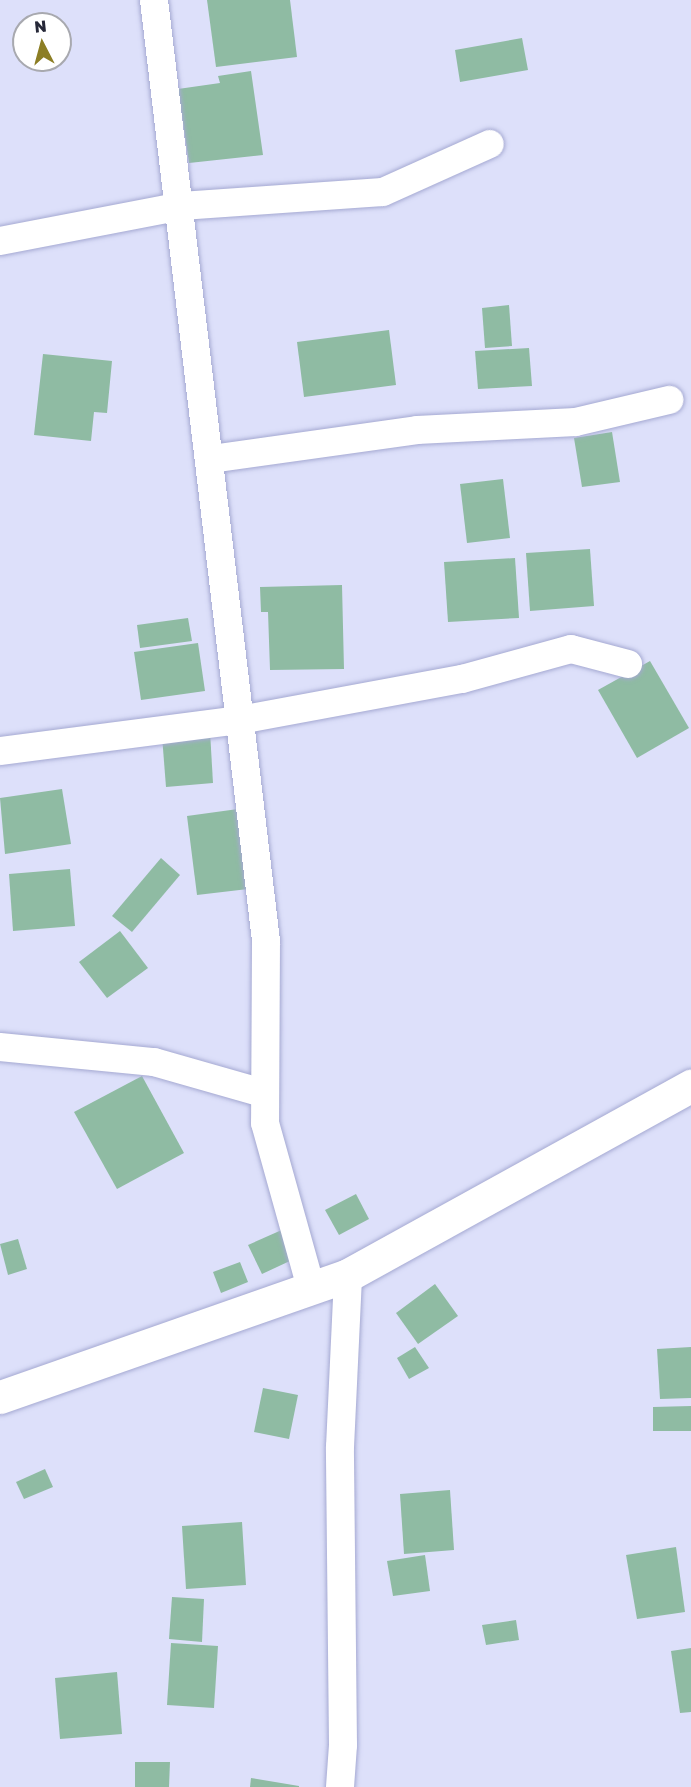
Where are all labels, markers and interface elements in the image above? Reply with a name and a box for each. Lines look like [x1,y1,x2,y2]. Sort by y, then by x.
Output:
north arrow [12,12,72,72]
text: N [33,16,47,37]

